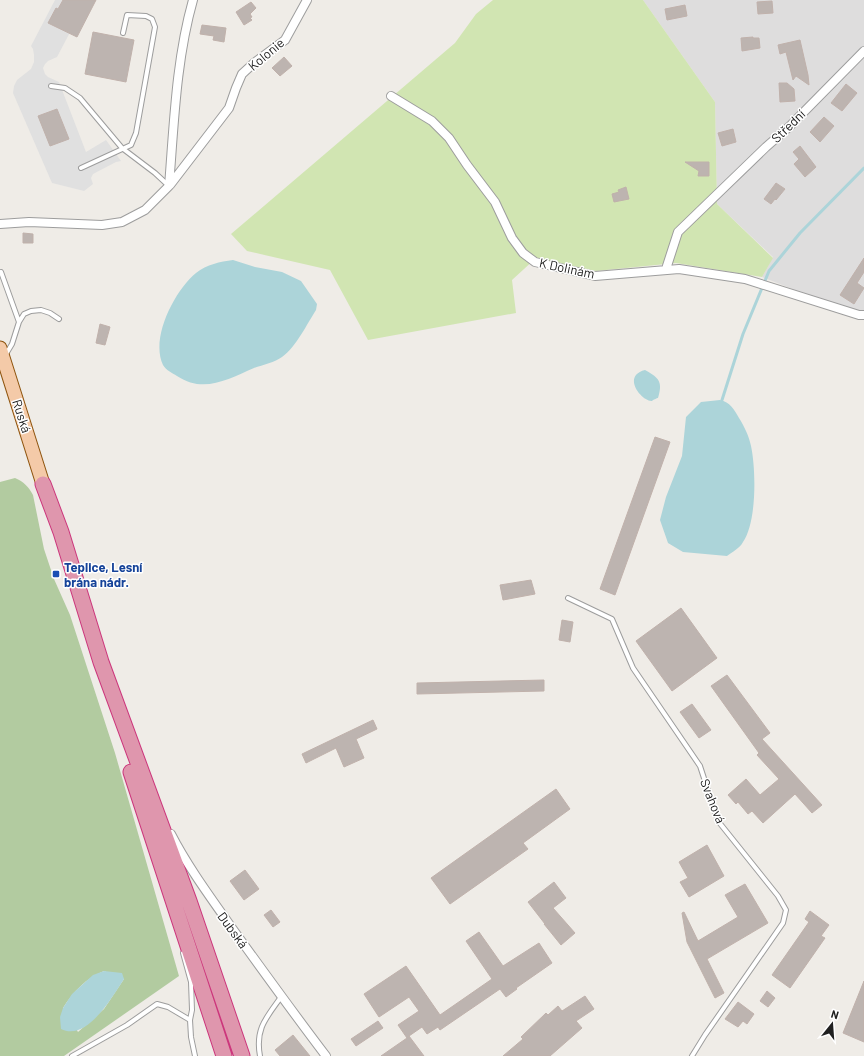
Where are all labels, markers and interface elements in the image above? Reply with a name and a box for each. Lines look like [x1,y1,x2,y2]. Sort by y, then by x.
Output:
street label: Kolonie [245,34,287,74]
street label: Střední [768,106,808,146]
street label: K Dolinám [538,254,596,282]
street label: Ruská [9,397,35,435]
place label: Teplice, Lesní brána nádr. [64,559,143,590]
marker: Teplice, Lesní brána nádr. [51,569,61,579]
street label: Svahová [697,776,729,826]
street label: Dubská [214,909,252,951]
north arrow [812,1004,852,1044]
text: N [830,1007,840,1021]

